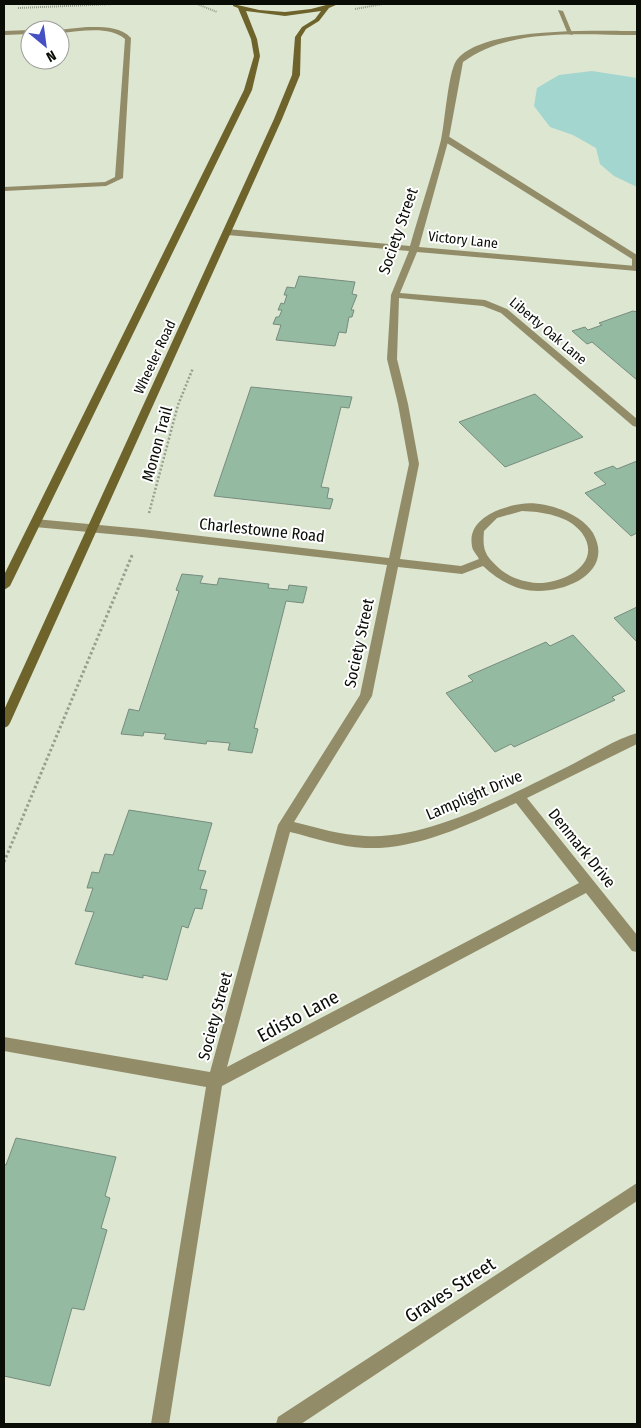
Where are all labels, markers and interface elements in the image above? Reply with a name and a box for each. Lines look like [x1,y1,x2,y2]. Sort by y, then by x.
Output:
north arrow [20,20,70,70]
text: N [43,46,59,65]
street label: Society Street [374,184,422,277]
street label: Victory Lane [427,228,499,252]
street label: Liberty Oak Lane [506,294,590,368]
street label: Wheeler Road [131,317,179,397]
street label: Monon Trail [138,404,176,484]
street label: Charlestowne Road [198,514,326,546]
street label: Society Street [340,596,378,689]
street label: Lamplight Drive [423,766,525,824]
street label: Denmark Drive [544,805,620,892]
street label: Society Street [194,969,236,1062]
street label: Edisto Lane [253,985,343,1047]
street label: Graves Street [401,1252,500,1328]

